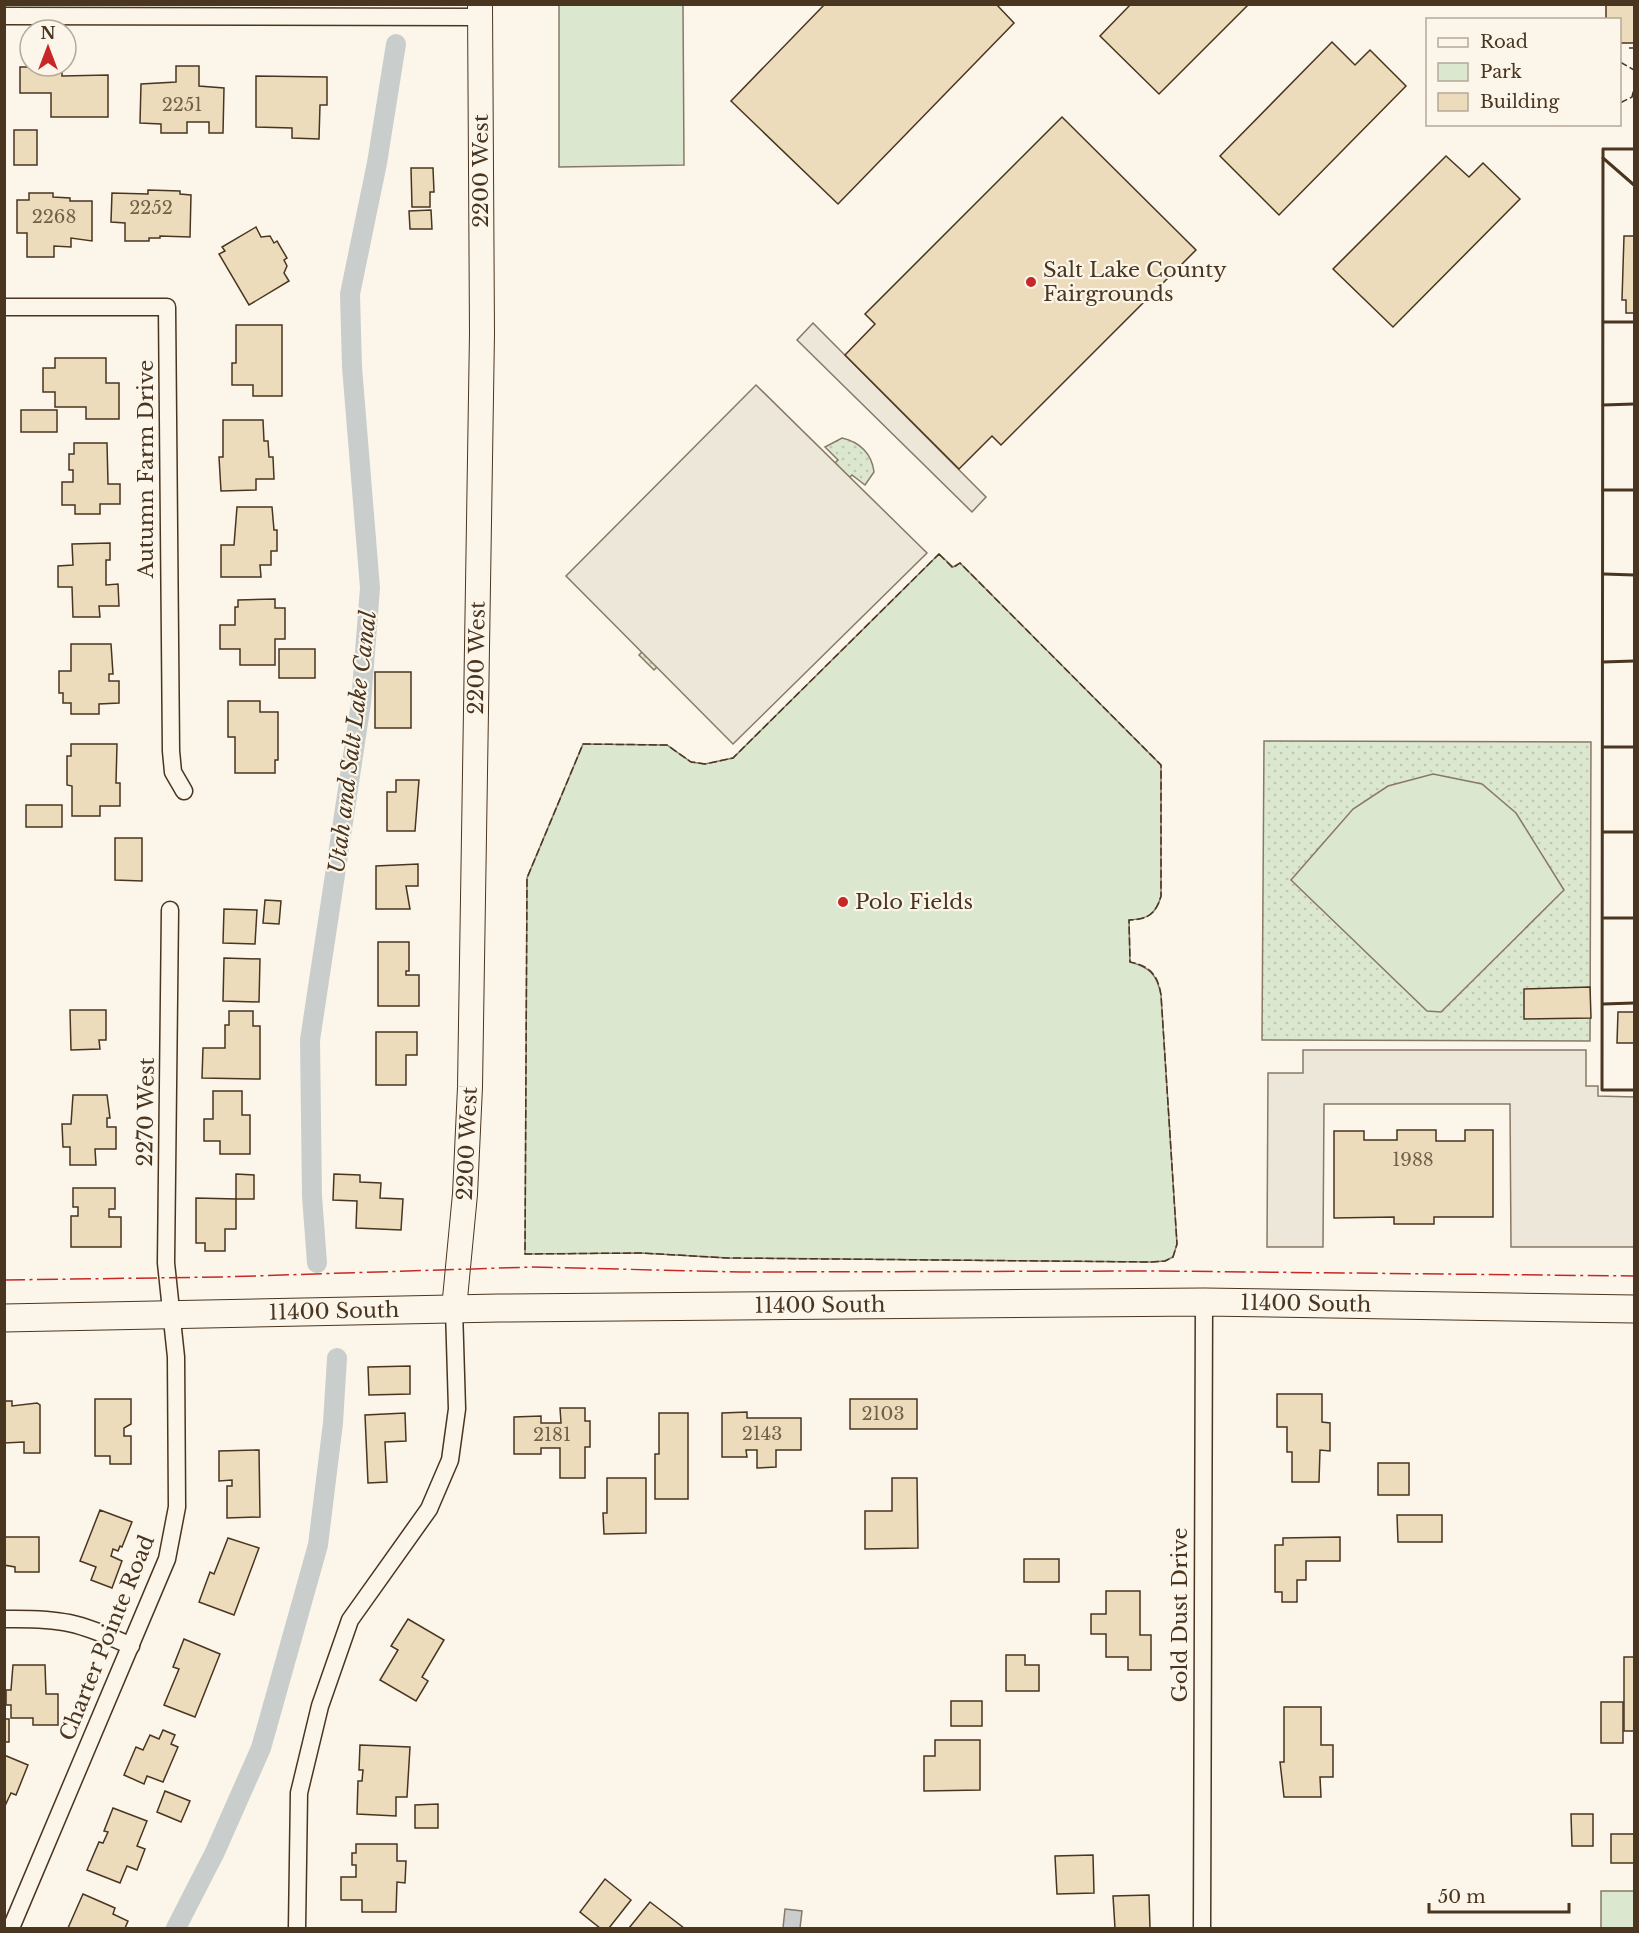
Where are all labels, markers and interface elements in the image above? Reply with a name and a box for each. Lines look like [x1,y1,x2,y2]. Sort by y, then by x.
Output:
north arrow [18,18,78,78]
legend [1426,18,1621,126]
text: N [40,23,56,43]
text: Road [1480,31,1528,53]
text: Park [1480,61,1522,83]
text: Building [1480,91,1559,113]
house number: 2251 [162,94,202,116]
street label: 2200 West [468,114,494,228]
house number: 2252 [129,197,173,219]
house number: 2268 [32,206,76,228]
place label: Salt Lake County Fairgrounds [1043,257,1227,307]
marker: Salt Lake County Fairgrounds [1024,275,1038,289]
street label: Autumn Farm Drive [133,360,159,579]
street label: 2200 West [463,601,491,715]
water label: Utah and Salt Lake Canal [323,609,382,875]
place label: Polo Fields [855,889,973,915]
marker: Polo Fields [836,895,850,909]
street label: 2270 West [132,1057,160,1167]
street label: 2200 West [452,1086,483,1201]
house number: 1988 [1392,1149,1434,1171]
street label: 11400 South [1240,1290,1371,1318]
street label: 11400 South [754,1292,885,1319]
street label: 11400 South [268,1297,400,1326]
house number: 2103 [861,1403,905,1425]
house number: 2143 [742,1423,782,1445]
house number: 2181 [533,1424,571,1446]
street label: Gold Dust Drive [1167,1527,1193,1703]
street label: Charter Pointe Road [54,1531,160,1745]
scale bar [1429,1876,1568,1914]
text: 50 m [1438,1886,1486,1908]

